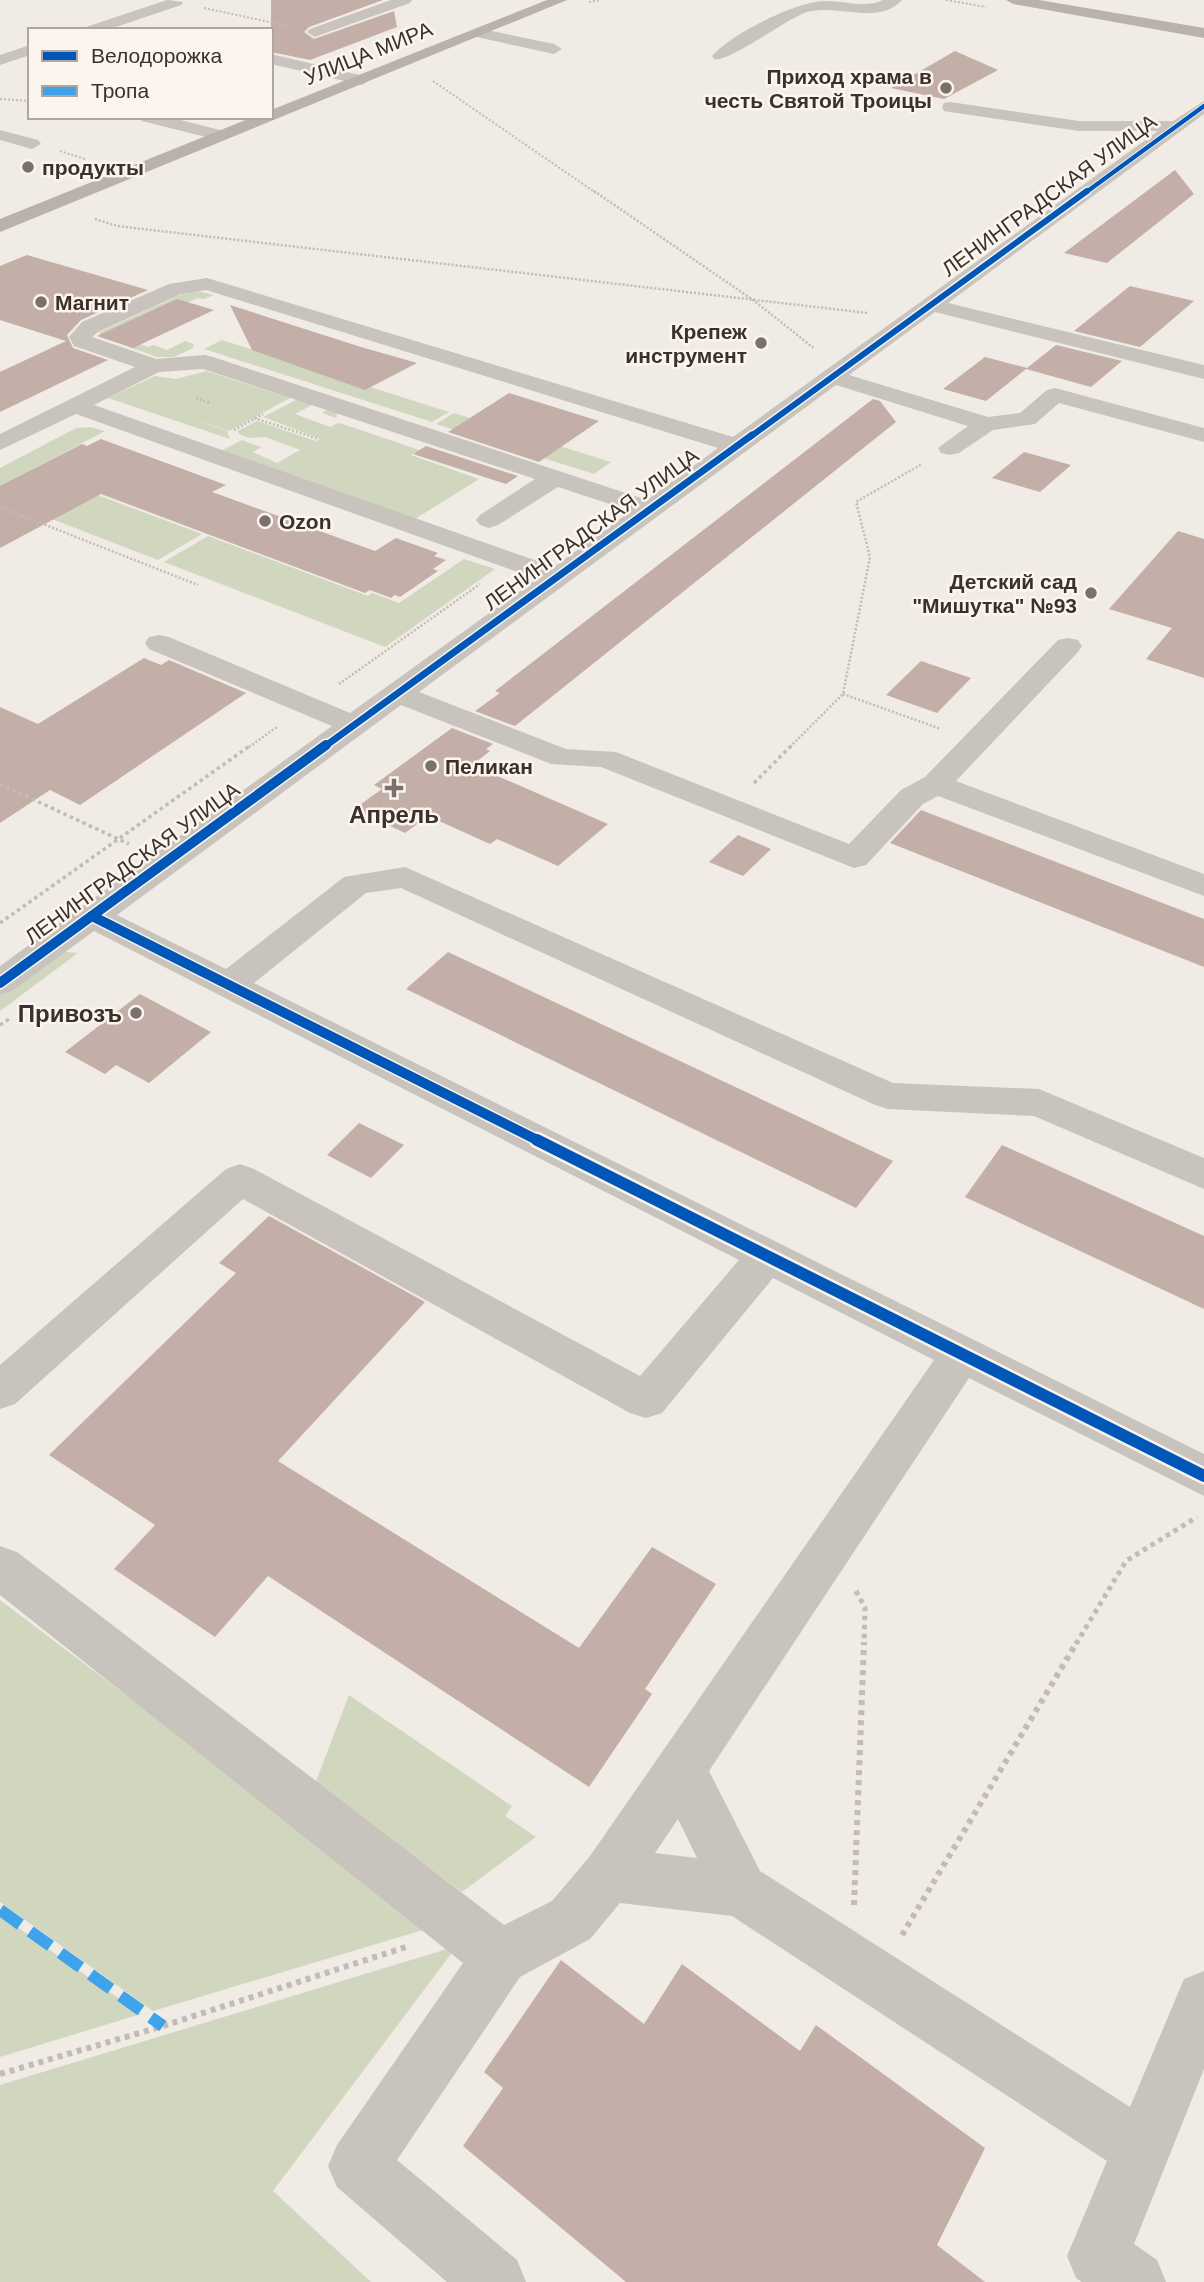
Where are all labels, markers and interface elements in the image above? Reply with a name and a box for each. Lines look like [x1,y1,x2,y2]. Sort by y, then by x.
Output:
street label: УЛИЦА МИРА [301,17,435,89]
legend [28,28,273,119]
text: Велодорожка [91,44,222,67]
place label: Приход храма в честь Святой Троицы [705,65,932,112]
text: Тропа [91,79,149,102]
marker: Приход храма в честь Святой Троицы [938,80,954,96]
street label: ЛЕНИНГРАДСКАЯ УЛИЦА [937,109,1161,281]
place label: продукты [42,156,144,179]
marker: продукты [20,159,36,175]
place label: Магнит [55,291,129,314]
marker: Магнит [33,294,49,310]
place label: Крепеж инструмент [625,320,748,367]
marker: Крепеж инструмент [753,335,769,351]
street label: ЛЕНИНГРАДСКАЯ УЛИЦА [479,443,703,615]
place label: Ozon [279,510,332,533]
marker: Ozon [257,513,273,529]
place label: Детский сад "Мишутка" №93 [912,570,1077,617]
marker: Детский сад "Мишутка" №93 [1083,585,1099,601]
place label: Пеликан [445,755,533,778]
marker: Пеликан [423,758,439,774]
street label: ЛЕНИНГРАДСКАЯ УЛИЦА [20,777,244,949]
marker: Апрель [386,780,402,796]
place label: Апрель [349,801,439,828]
place label: Привозъ [18,1000,122,1027]
marker: Привозъ [128,1005,144,1021]

